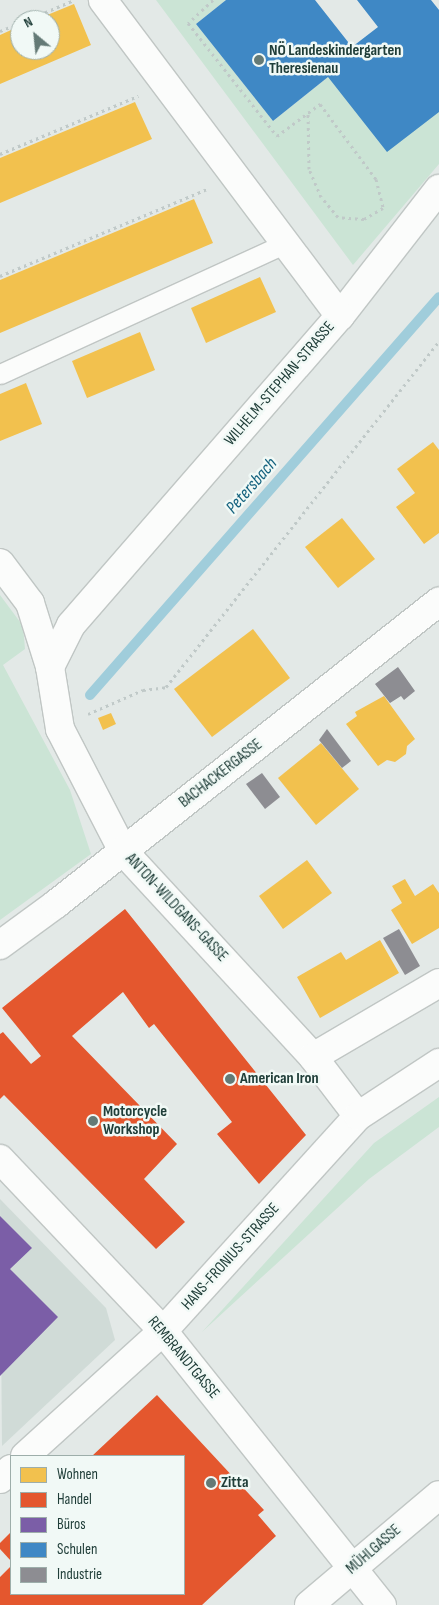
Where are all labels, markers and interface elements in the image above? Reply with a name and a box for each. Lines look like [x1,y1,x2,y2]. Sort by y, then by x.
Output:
north arrow [10,10,60,60]
text: N [21,13,35,31]
place label: NÖ Landeskindergarten Theresienau [269,41,401,79]
marker: NÖ Landeskindergarten Theresienau [253,54,265,66]
street label: WILHELM-STEPHAN-STRASSE [221,318,339,450]
water label: Petersbach [222,454,282,518]
street label: BACHACKERGASSE [176,736,266,812]
street label: ANTON-WILDGANS-GASSE [121,850,231,966]
place label: American Iron [240,1069,319,1089]
marker: American Iron [224,1073,236,1085]
place label: Motorcycle Workshop [103,1102,167,1140]
marker: Motorcycle Workshop [87,1115,99,1127]
street label: HANS-FRONIUS-STRASSE [178,1200,284,1314]
street label: REMBRANDTGASSE [143,1313,223,1403]
legend [10,1455,185,1595]
text: Wohnen [57,1465,98,1484]
place label: Zitta [221,1473,248,1493]
marker: Zitta [205,1477,217,1489]
text: Handel [57,1490,92,1509]
text: Büros [57,1515,86,1534]
street label: MÜHLGASSE [343,1521,405,1579]
text: Schulen [57,1540,97,1559]
text: Industrie [57,1565,102,1584]

